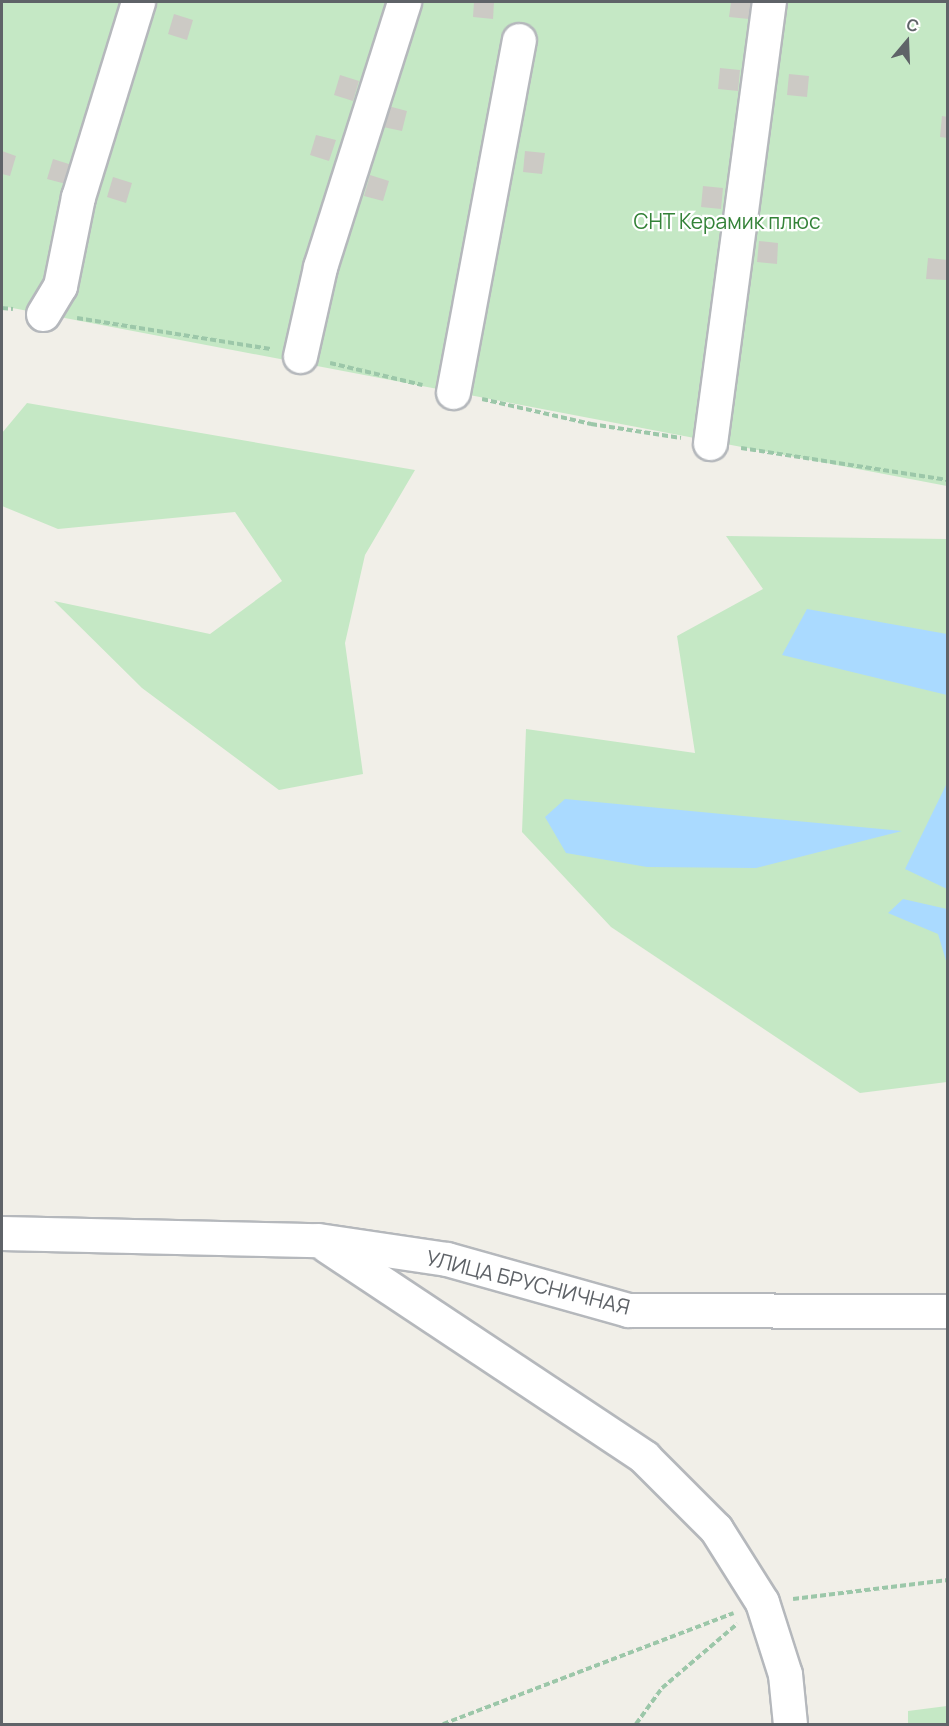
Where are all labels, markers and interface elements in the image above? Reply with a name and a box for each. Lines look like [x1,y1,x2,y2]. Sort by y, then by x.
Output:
north arrow [877,12,937,72]
text: С [904,13,922,37]
park label: СНТ Керамик плюс [633,208,821,234]
street label: УЛИЦА БРУСНИЧНАЯ [424,1244,632,1320]

